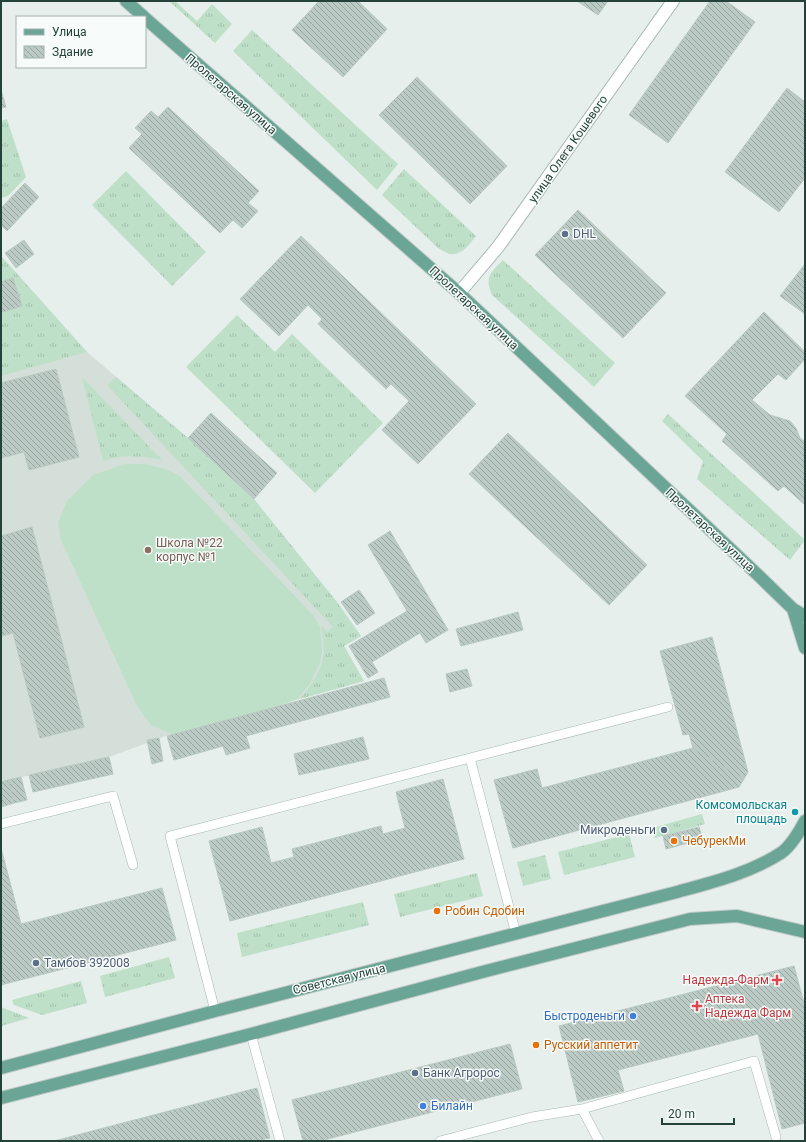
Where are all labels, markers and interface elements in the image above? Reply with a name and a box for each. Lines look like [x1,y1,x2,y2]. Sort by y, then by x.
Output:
legend [16,16,146,68]
text: Улица [52,25,87,39]
text: Здание [52,45,93,59]
street label: Пролетарская улица [183,51,279,137]
street label: улица Олега Кошевого [526,92,611,205]
place label: DHL [573,227,596,241]
marker: DHL [560,229,570,239]
street label: Пролетарская улица [427,263,521,353]
street label: Пролетарская улица [663,485,757,575]
place label: Школа №22 корпус №1 [156,536,223,564]
marker: Школа №22 корпус №1 [143,545,153,555]
place label: Комсомольская площадь [696,798,787,826]
marker: Комсомольская площадь [790,807,800,817]
place label: Микроденьги [580,823,656,837]
marker: Микроденьги [659,825,669,835]
place label: ЧебурекМи [682,834,746,848]
marker: ЧебурекМи [669,836,679,846]
place label: Робин Сдобин [445,904,525,918]
marker: Робин Сдобин [432,906,442,916]
place label: Тамбов 392008 [44,956,130,970]
marker: Тамбов 392008 [31,958,41,968]
street label: Советская улица [291,961,387,997]
place label: Надежда-Фарм [683,973,769,987]
marker: Надежда-Фарм [772,975,782,985]
place label: Аптека Надежда Фарм [705,992,791,1020]
marker: Аптека Надежда Фарм [692,1001,702,1011]
place label: Быстроденьги [544,1009,625,1023]
marker: Быстроденьги [628,1011,638,1021]
place label: Русский аппетит [544,1038,639,1052]
marker: Русский аппетит [531,1040,541,1050]
place label: Банк Агророс [423,1066,500,1080]
marker: Банк Агророс [410,1068,420,1078]
place label: Билайн [431,1099,473,1113]
scale bar [662,1100,734,1126]
marker: Билайн [418,1101,428,1111]
text: 20 m [668,1107,695,1121]

